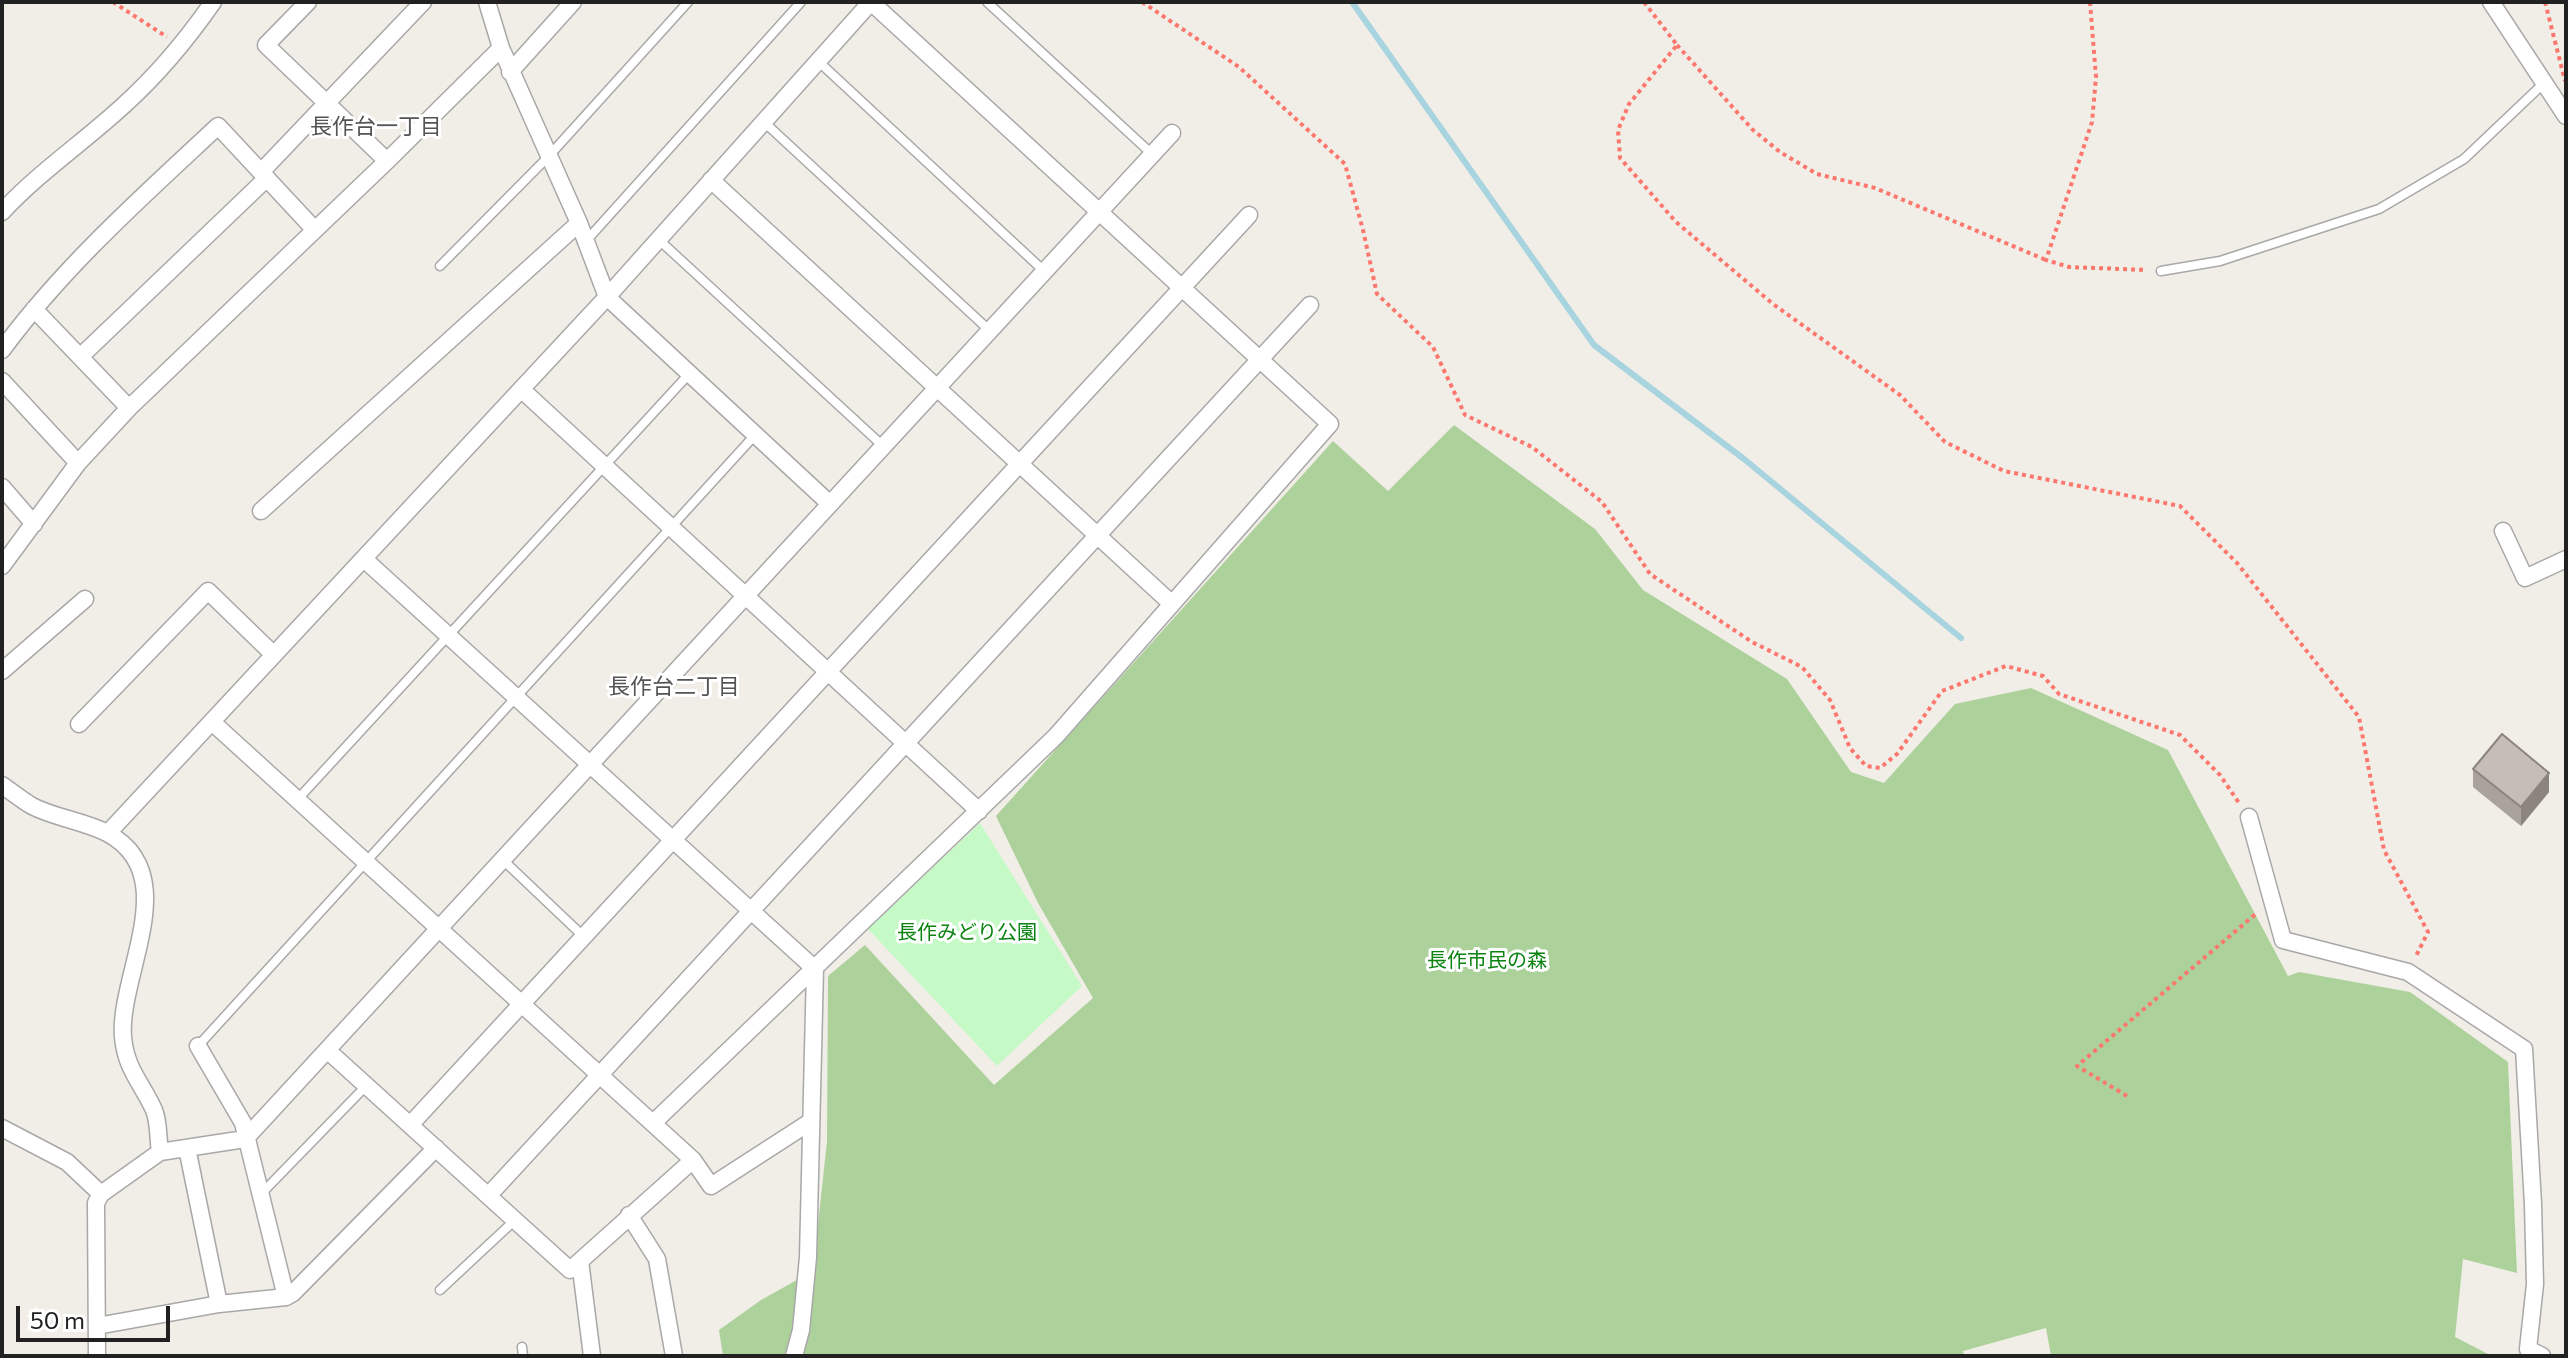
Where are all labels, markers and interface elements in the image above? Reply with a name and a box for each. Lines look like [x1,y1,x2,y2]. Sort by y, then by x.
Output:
district label: 長作台一丁目 [310,114,442,140]
district label: 長作台二丁目 [608,674,740,700]
park label: 長作みどり公園 [897,920,1037,944]
park label: 長作市民の森 [1427,948,1547,972]
scale bar [20,1290,174,1340]
text: 50 m [30,1305,85,1334]

